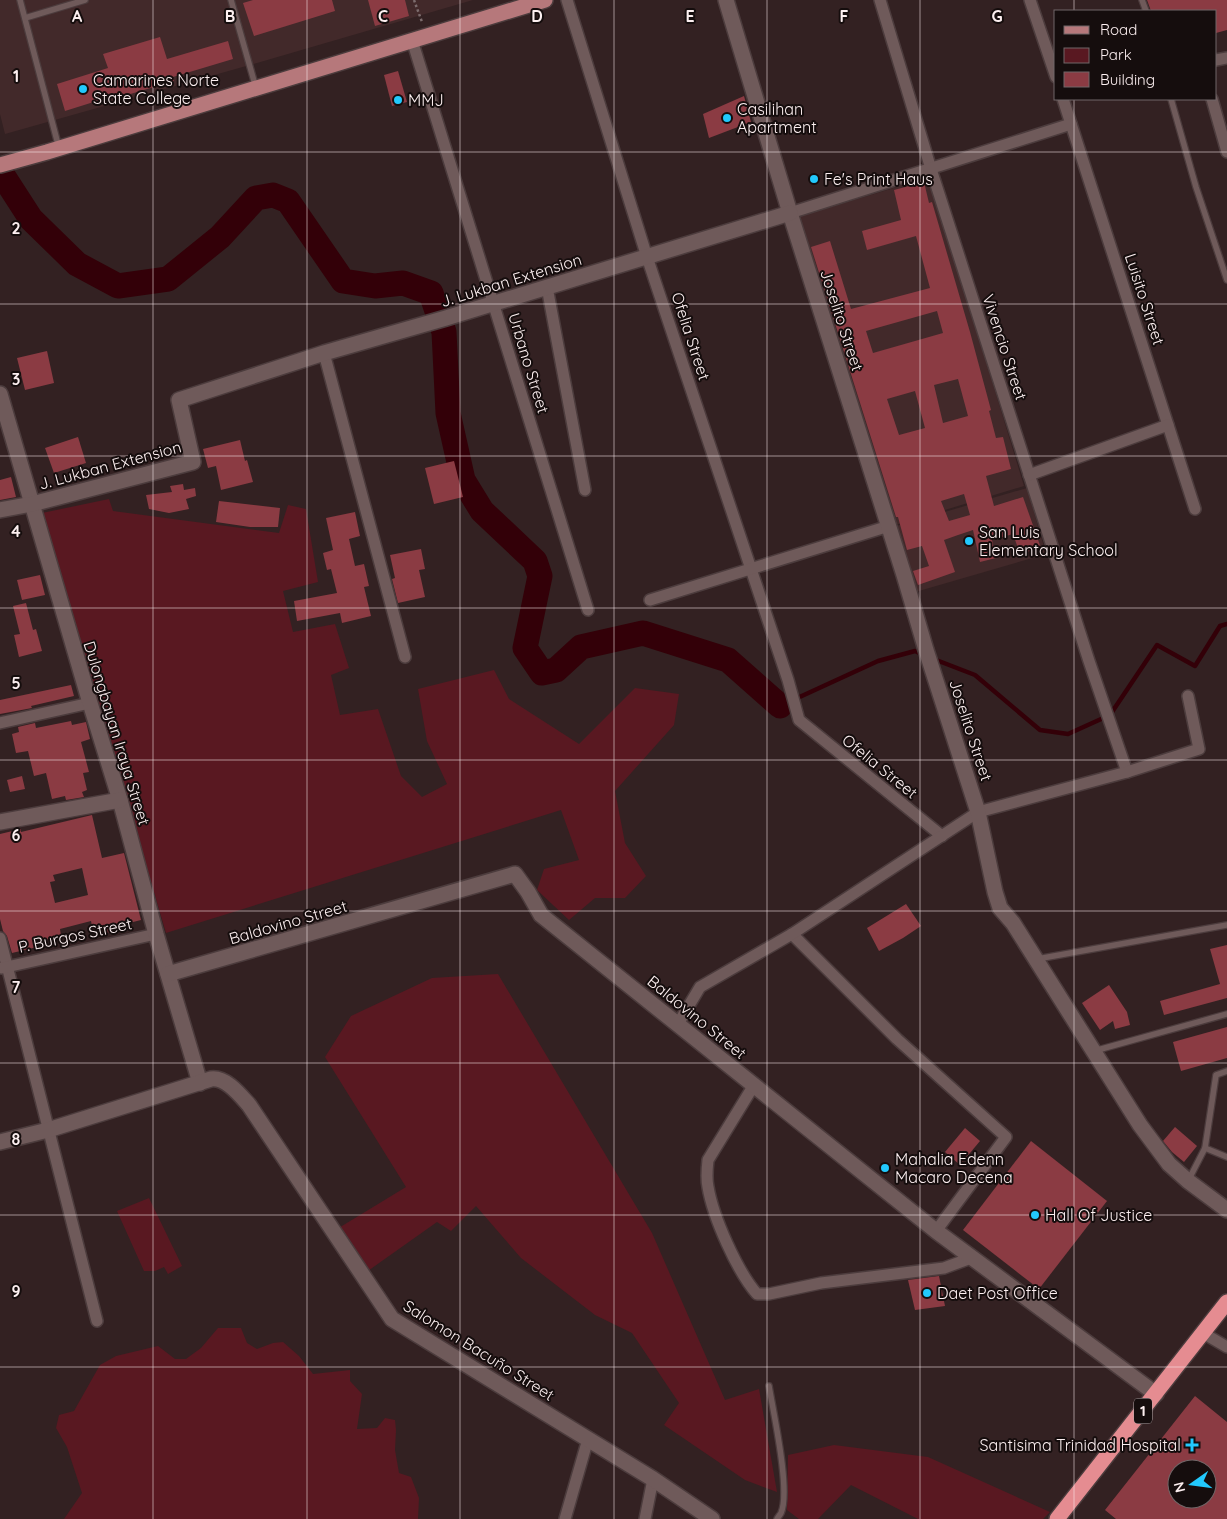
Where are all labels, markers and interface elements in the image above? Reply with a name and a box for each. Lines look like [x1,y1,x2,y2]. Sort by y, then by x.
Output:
text: A [72,6,83,26]
text: B [225,6,235,26]
text: C [378,6,388,26]
text: D [531,6,543,26]
text: E [685,6,695,26]
text: F [840,6,849,26]
text: G [991,6,1003,26]
legend [1054,10,1217,100]
text: Road [1100,20,1137,39]
text: Park [1100,45,1132,64]
text: 1 [13,66,19,86]
place label: Camarines Norte State College [93,70,219,108]
text: Building [1100,70,1155,89]
marker: Camarines Norte State College [77,83,89,95]
place label: MMJ [408,90,444,110]
marker: MMJ [392,94,404,106]
place label: Casilihan Apartment [737,99,817,137]
marker: Casilihan Apartment [721,112,733,124]
place label: Fe's Print Haus [824,169,933,189]
marker: Fe's Print Haus [808,173,820,185]
text: 2 [11,218,21,238]
street label: J. Lukban Extension [438,249,584,311]
street label: Luisito Street [1121,251,1169,347]
street label: Joselito Street [816,267,868,373]
street label: Ofelia Street [667,289,715,383]
street label: Vivencio Street [978,291,1032,403]
street label: Urbano Street [504,310,554,416]
text: 3 [12,369,20,389]
street label: J. Lukban Extension [37,436,183,494]
text: 4 [11,521,21,541]
place label: San Luis Elementary School [979,522,1118,560]
marker: San Luis Elementary School [963,535,975,547]
street label: Dulongbayan Iraya Street [79,639,155,827]
text: 5 [11,673,21,693]
street label: Joselito Street [945,677,997,783]
street label: Ofelia Street [838,729,922,803]
text: 6 [12,825,21,845]
street label: Baldovino Street [227,896,349,948]
street label: P. Burgos Street [16,913,134,957]
street label: Baldovino Street [643,971,751,1063]
text: 7 [12,977,21,997]
text: 8 [12,1129,21,1149]
place label: Mahalia Edenn Macaro Decena [895,1149,1013,1187]
marker: Mahalia Edenn Macaro Decena [879,1162,891,1174]
place label: Hall Of Justice [1045,1205,1152,1225]
marker: Hall Of Justice [1029,1209,1041,1221]
text: 9 [11,1281,21,1301]
place label: Daet Post Office [937,1283,1058,1303]
marker: Daet Post Office [921,1287,933,1299]
street label: Salomon Bacuño Street [400,1295,558,1405]
road number: 1 [1134,1398,1152,1424]
place label: Santisima Trinidad Hospital [980,1435,1181,1455]
marker: Santisima Trinidad Hospital [1185,1438,1199,1452]
north arrow [1167,1459,1217,1509]
text: N [1169,1480,1189,1494]

